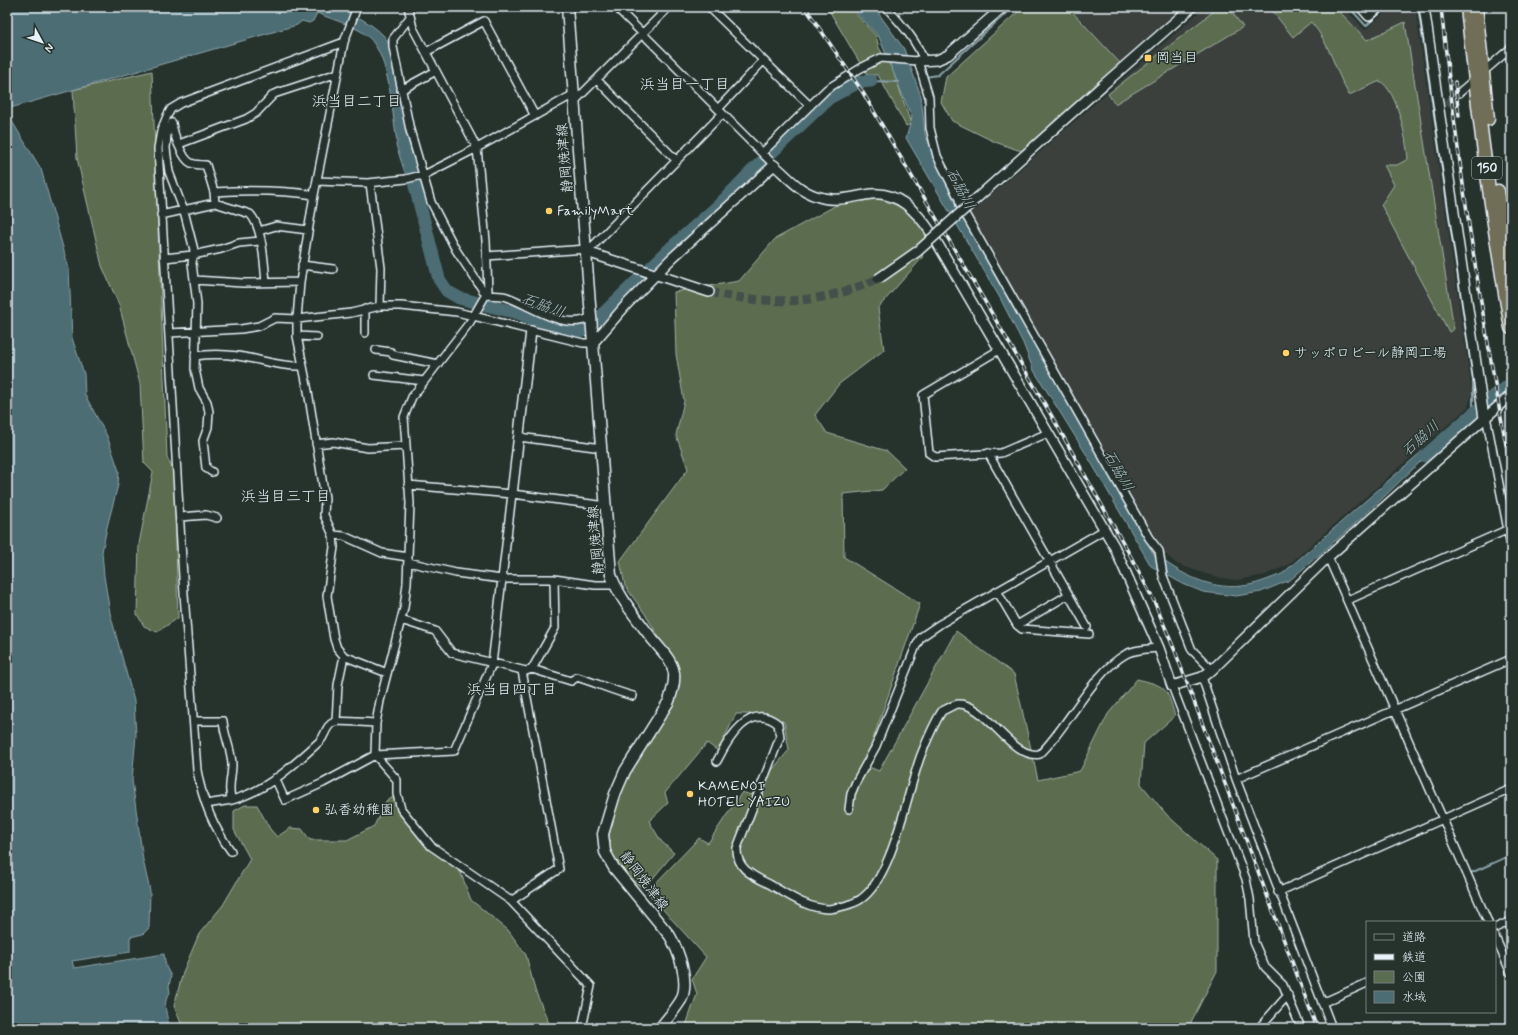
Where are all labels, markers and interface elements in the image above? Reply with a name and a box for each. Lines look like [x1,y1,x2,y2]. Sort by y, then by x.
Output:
north arrow [22,22,62,62]
text: N [41,40,57,55]
place label: 岡当目 [1156,49,1198,67]
marker: 岡当目 [1143,53,1153,63]
district label: 浜当目一丁目 [640,75,730,95]
district label: 浜当目二丁目 [312,92,402,112]
street label: 静岡焼津線 [553,122,577,194]
road number: 150 [1472,157,1502,179]
water label: 石脇川 [941,164,979,214]
place label: FamilyMart [557,202,634,220]
marker: FamilyMart [544,206,554,216]
water label: 石脇川 [518,289,568,323]
place label: サッポロビール静岡工場 [1294,344,1446,362]
marker: サッポロビール静岡工場 [1281,348,1291,358]
water label: 石脇川 [1398,417,1444,461]
water label: 石脇川 [1098,446,1138,496]
district label: 浜当目三丁目 [241,487,331,507]
street label: 静岡焼津線 [584,504,608,576]
district label: 浜当目四丁目 [467,680,557,700]
place label: KAMENOI HOTEL YAIZU [698,777,790,811]
marker: KAMENOI HOTEL YAIZU [685,789,695,799]
place label: 弘香幼稚園 [324,801,394,819]
marker: 弘香幼稚園 [311,805,321,815]
street label: 静岡焼津線 [616,848,672,914]
legend [1366,921,1496,1013]
text: 道路 [1402,930,1426,946]
text: 鉄道 [1402,950,1426,966]
text: 公園 [1402,970,1426,986]
text: 水域 [1402,990,1426,1006]

